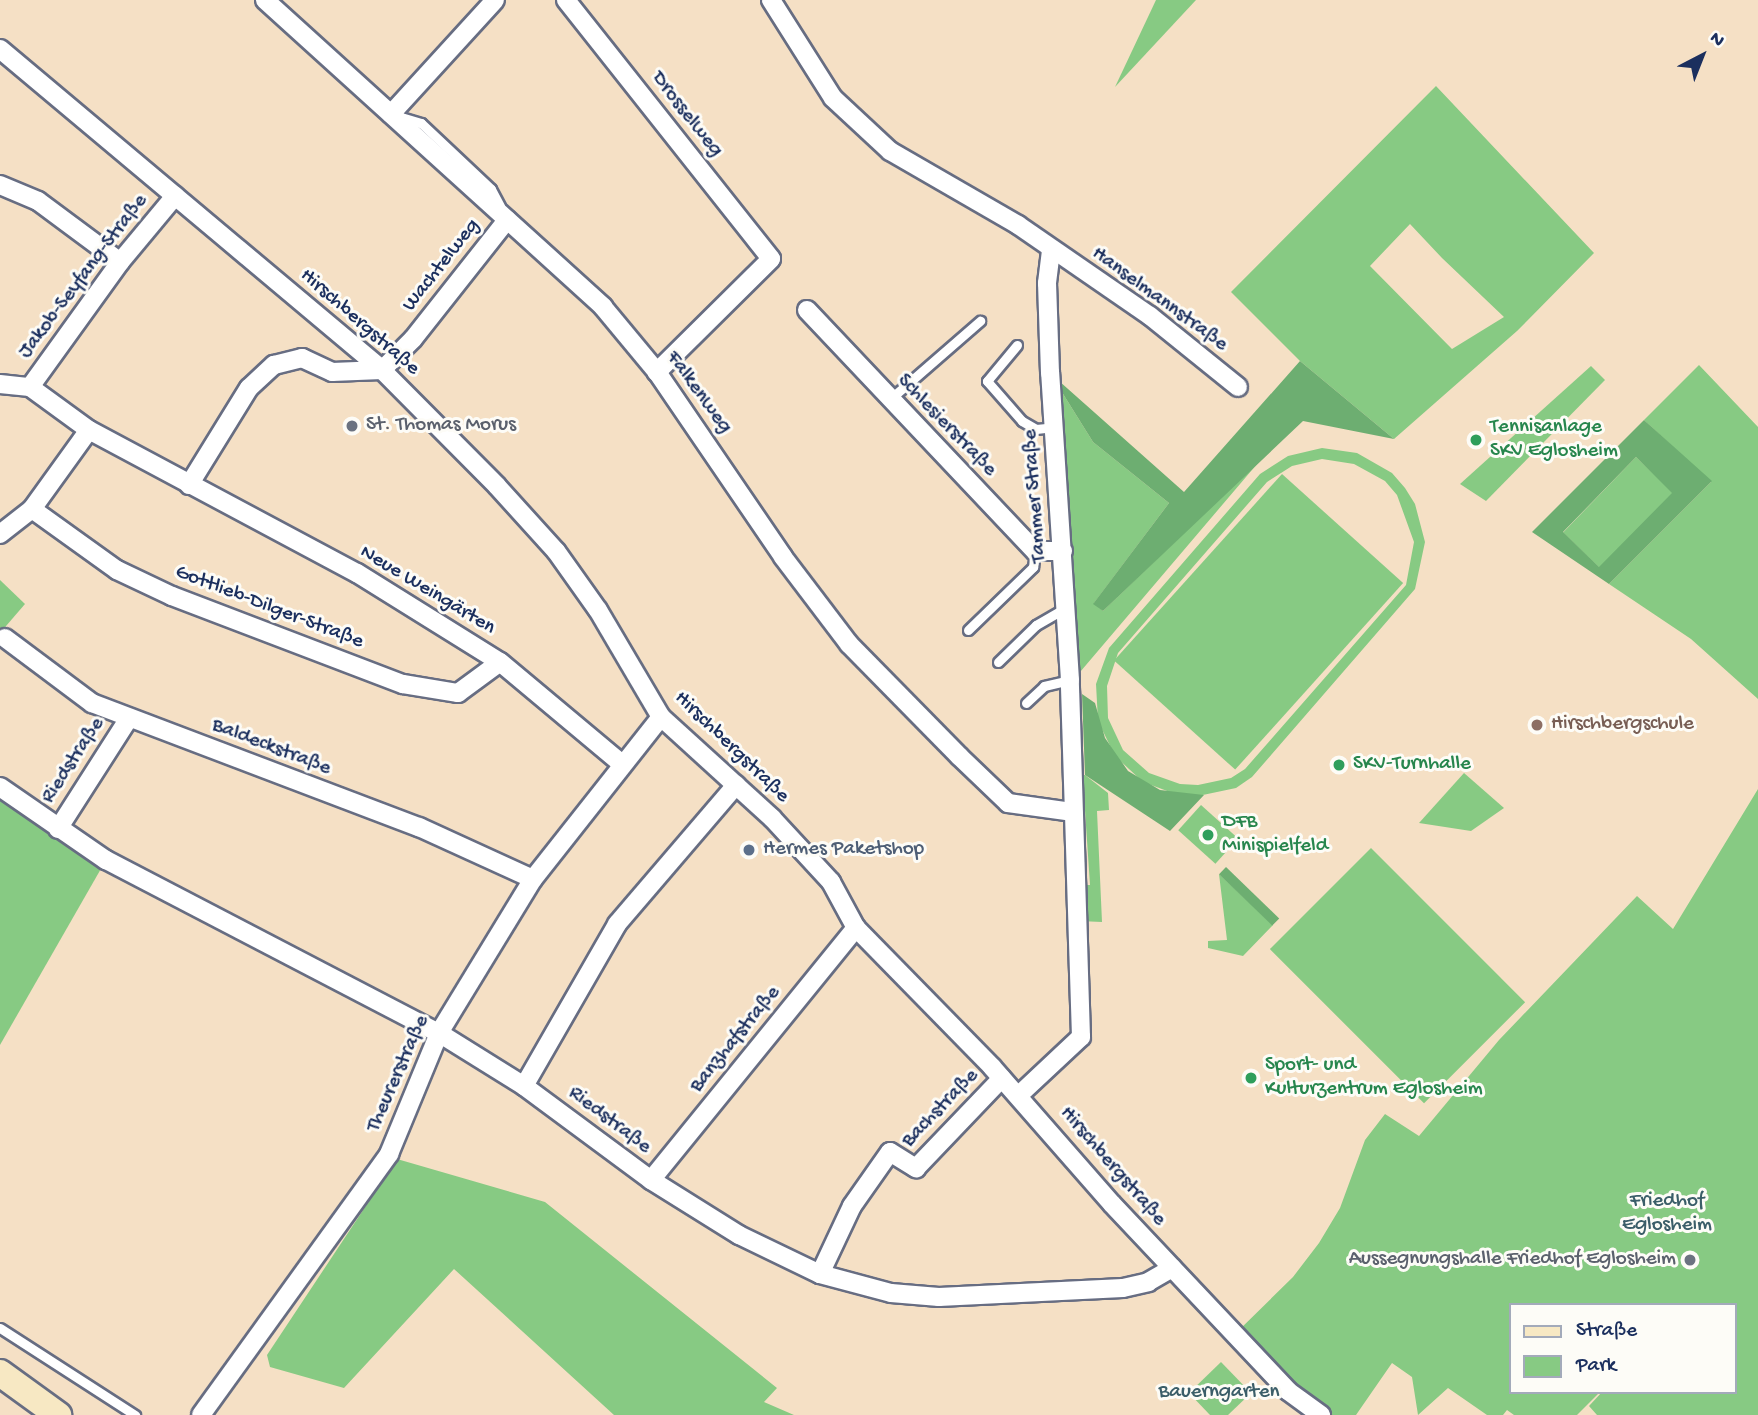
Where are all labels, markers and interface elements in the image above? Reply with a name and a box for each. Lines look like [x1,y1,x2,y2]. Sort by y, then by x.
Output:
north arrow [1667,21,1737,91]
text: N [1704,27,1729,53]
street label: Drosselweg [645,67,727,163]
street label: Jakob-Seyfang-Straße [14,190,154,364]
street label: Wachtelweg [398,215,486,317]
street label: Hanselmannstraße [1086,242,1232,358]
street label: Hirschbergstraße [294,264,424,382]
street label: Falkenweg [660,347,736,439]
street label: Schlesierstraße [891,369,1001,483]
place label: St. Thomas Morus [366,413,516,439]
place label: Tennisanlage SKV Eglosheim [1490,415,1618,465]
marker: St. Thomas Morus [344,418,360,434]
street label: Tammer Straße [1019,428,1053,564]
marker: Tennisanlage SKV Eglosheim [1468,432,1484,448]
street label: Neue Weingärten [355,541,499,641]
street label: Gottlieb-Dilger-Straße [171,560,367,656]
street label: Hirschbergstraße [668,687,794,809]
place label: Hirschbergschule [1551,712,1694,738]
street label: Riedstraße [37,713,111,809]
street label: Baldeckstraße [208,714,334,782]
marker: Hirschbergschule [1529,717,1545,733]
place label: SKV-Turnhalle [1353,752,1471,778]
marker: SKV-Turnhalle [1331,757,1347,773]
place label: DFB Minispielfeld [1222,810,1328,860]
marker: DFB Minispielfeld [1200,827,1216,843]
place label: Hermes Paketshop [763,837,924,863]
marker: Hermes Paketshop [741,842,757,858]
street label: Banzhafstraße [685,982,787,1098]
street label: Theurerstraße [362,1012,436,1136]
place label: Sport- und Kulturzentrum Eglosheim [1265,1053,1483,1103]
street label: Bachstraße [897,1064,985,1154]
marker: Sport- und Kulturzentrum Eglosheim [1243,1070,1259,1086]
street label: Riedstraße [562,1082,656,1160]
street label: Hirschbergstraße [1053,1102,1171,1232]
park label: Friedhof Eglosheim [1622,1189,1712,1239]
place label: Aussegnungshalle Friedhof Eglosheim [1349,1247,1676,1273]
marker: Aussegnungshalle Friedhof Eglosheim [1682,1252,1698,1268]
legend [1510,1303,1737,1394]
text: Straße [1576,1319,1637,1344]
text: Park [1576,1354,1616,1379]
park label: Bauerngarten [1159,1380,1279,1406]

